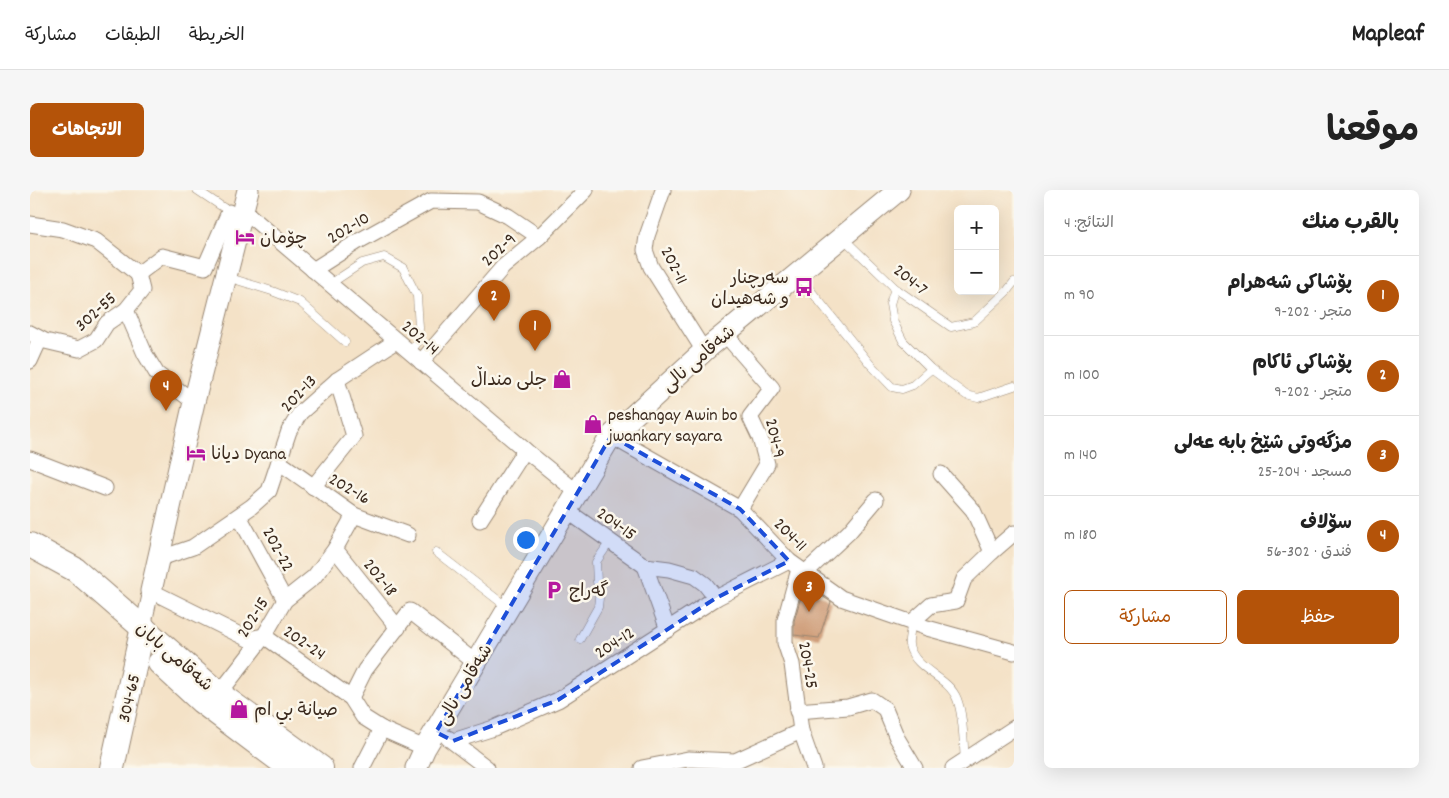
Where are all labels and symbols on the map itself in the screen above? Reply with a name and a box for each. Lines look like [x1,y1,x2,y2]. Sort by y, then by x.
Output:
street label: 202-10 [323,207,375,252]
hotel icon: چۆمان [234,226,256,248]
place label: چۆمان [260,227,307,252]
street label: 202-9 [477,228,523,274]
street label: 202-11 [653,243,693,289]
street label: 204-7 [887,259,932,303]
place label: سەرچنار و شەهیدان [711,267,789,313]
bus stop icon: سەرچنار و شەهیدان [793,276,815,298]
pin: 2 [478,280,510,321]
street label: 302-55 [70,287,123,338]
pin: 1 [519,310,551,351]
street label: 202-14 [395,315,444,362]
street label: شەقامی نالی [657,321,742,399]
place label: جلی منداڵ [471,365,547,394]
shop icon: جلی منداڵ [551,368,573,390]
pin: 4 [150,370,182,411]
street label: 202-13 [276,370,324,419]
place label: peshangay Awin bo jwankary sayara [606,404,738,450]
shop icon: peshangay Awin bo jwankary sayara [582,413,604,435]
street label: 204-9 [757,416,790,461]
hotel icon: دیانا Dyana [185,442,207,464]
place label: دیانا Dyana [211,443,286,468]
street label: 202-16 [323,468,374,512]
street label: 204-15 [591,502,641,548]
street label: 204-11 [767,513,812,558]
street label: 202-22 [255,523,299,577]
your location [513,527,539,553]
street label: 202-18 [356,554,402,603]
pin: 3 [793,571,825,612]
parking icon: گەراج [543,579,565,601]
place label: گەراج [569,580,609,605]
street label: 202-15 [232,593,276,644]
street label: شەقامی بابان [129,617,217,698]
street label: 202-24 [277,620,330,668]
street label: 204-12 [590,622,640,666]
street label: شەقامی نالی [432,640,500,731]
street label: 204-25 [790,640,823,691]
street label: 304-65 [113,672,148,725]
shop icon: صيانة بي ام [228,698,250,720]
place label: صيانة بي ام [254,699,338,725]

